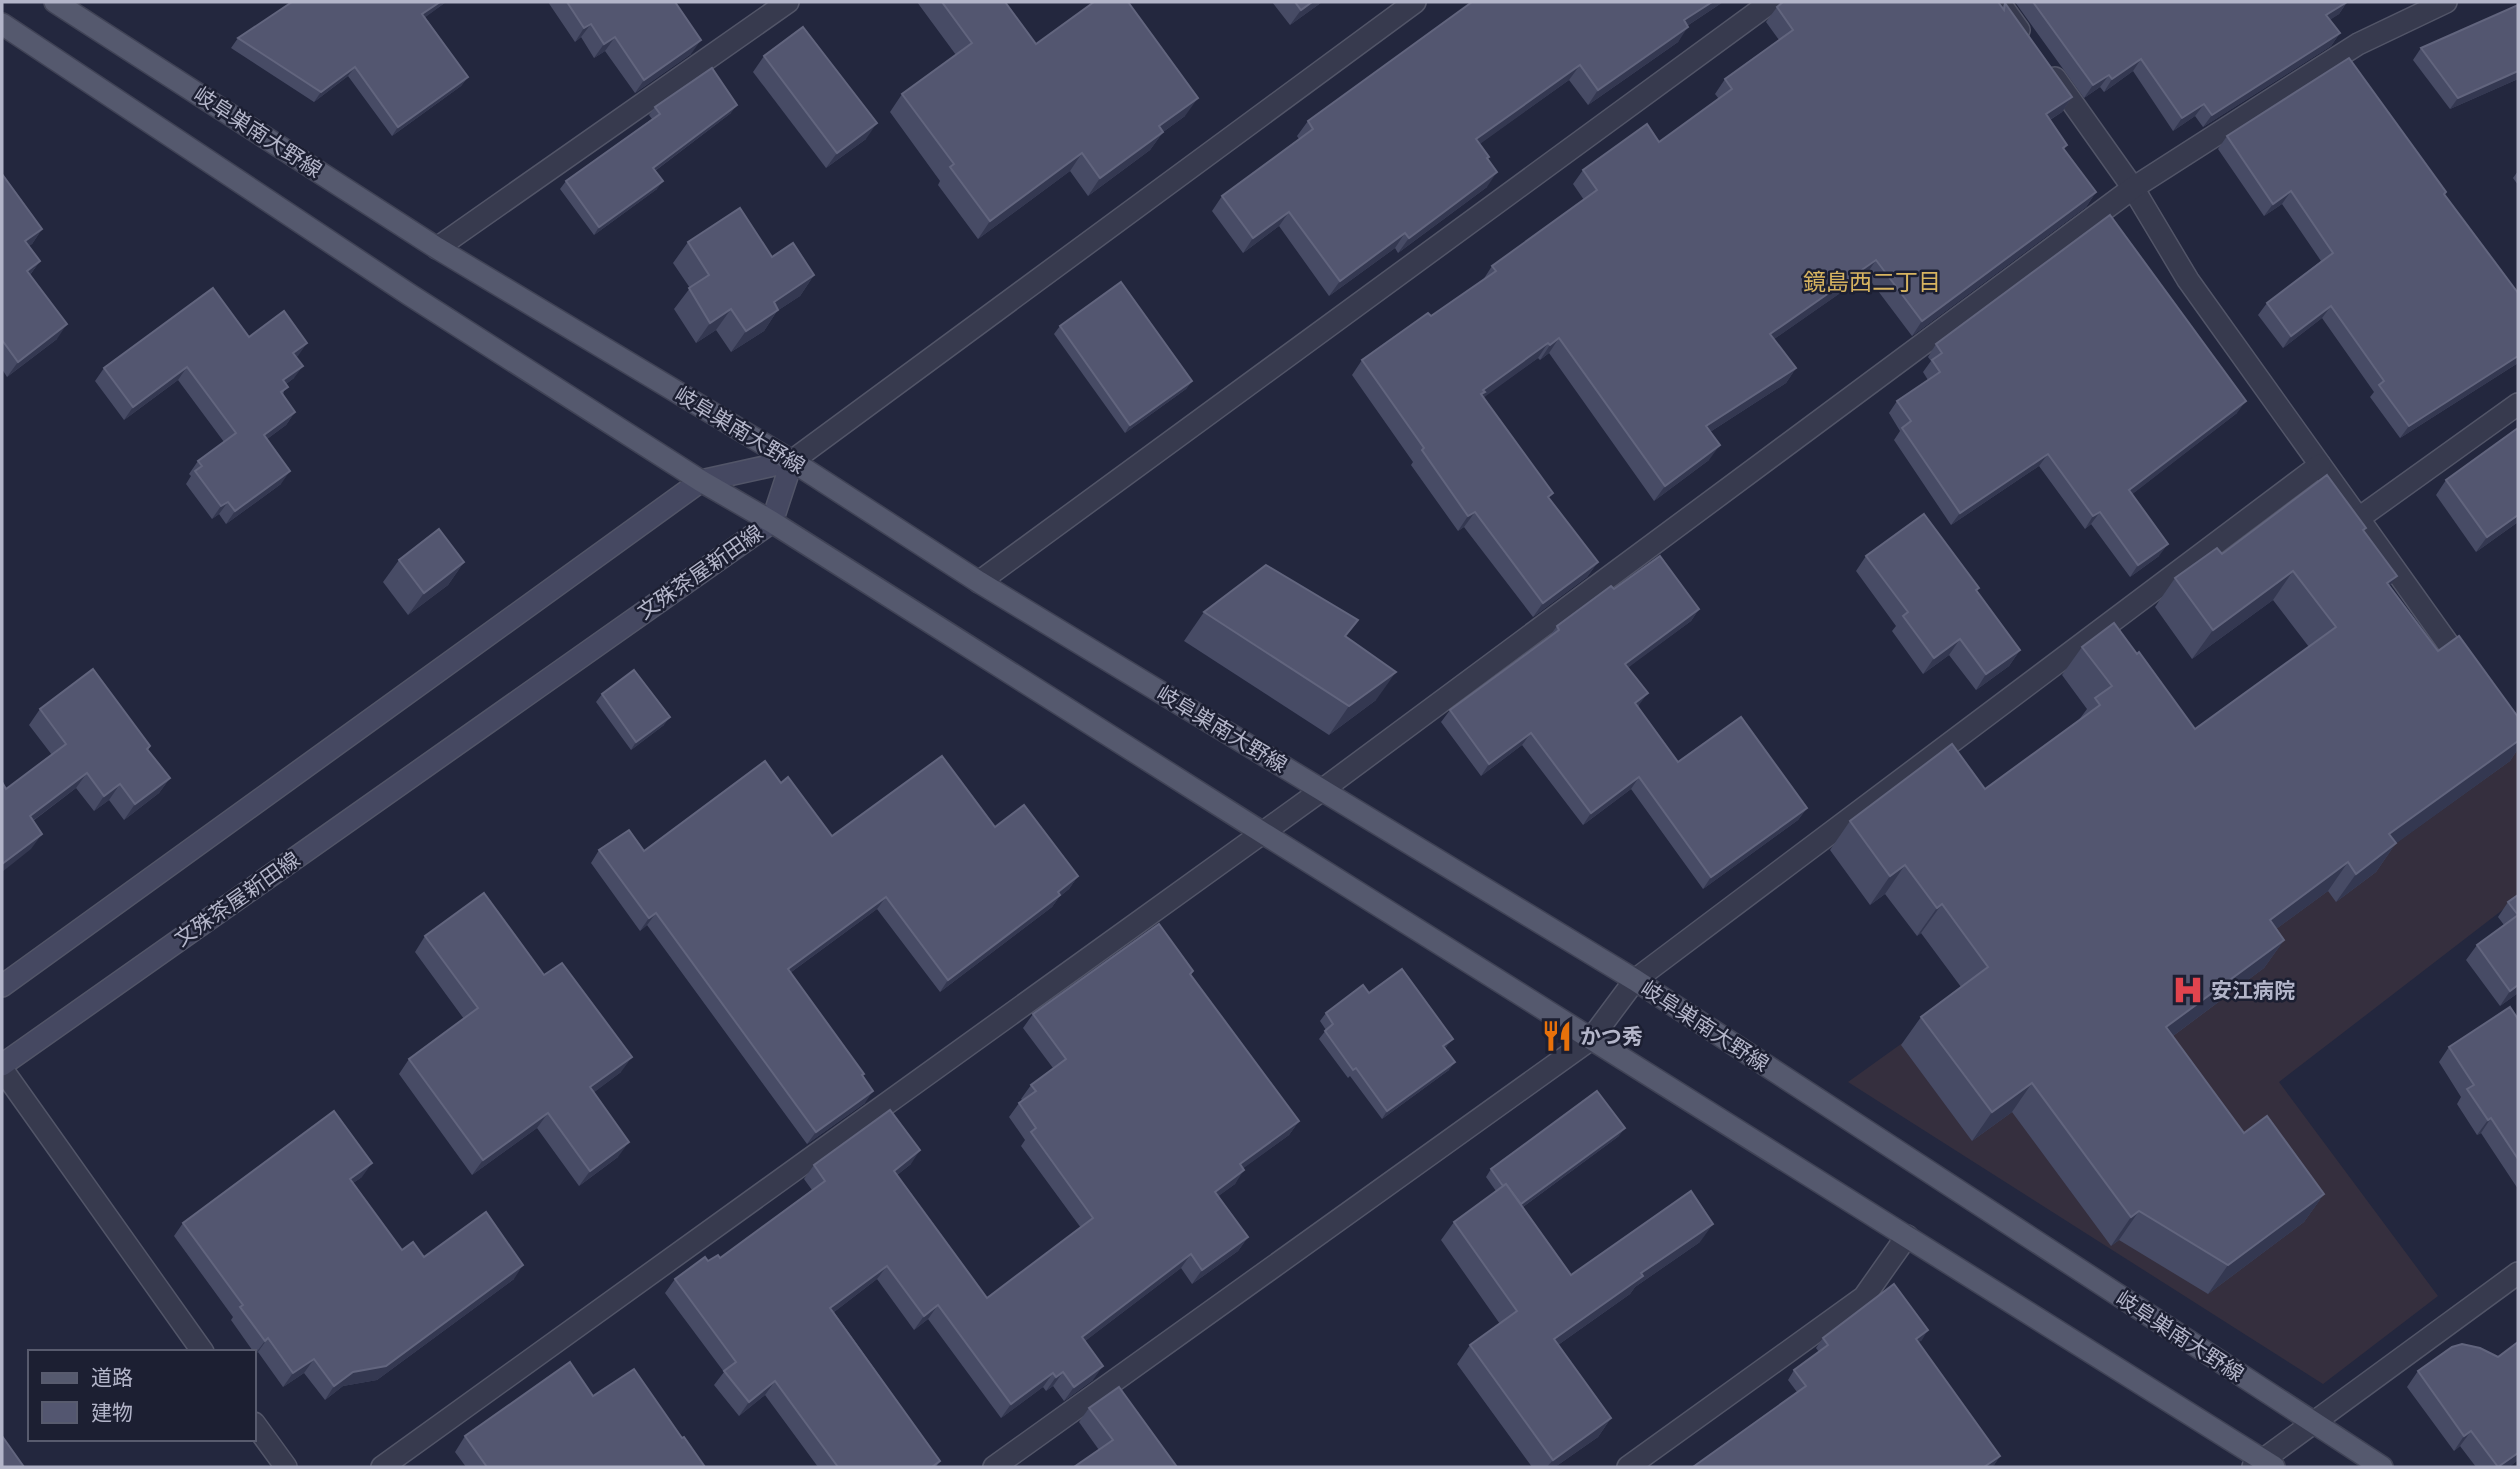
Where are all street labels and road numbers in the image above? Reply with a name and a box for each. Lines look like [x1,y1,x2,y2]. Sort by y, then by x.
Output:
street label: 岐阜巣南大野線 [190,82,326,182]
street label: 岐阜巣南大野線 [671,382,809,478]
street label: 文殊茶屋新田線 [633,520,767,624]
street label: 岐阜巣南大野線 [1153,681,1291,777]
street label: 文殊茶屋新田線 [170,847,304,951]
street label: 岐阜巣南大野線 [1637,976,1773,1076]
street label: 岐阜巣南大野線 [2112,1286,2248,1386]

